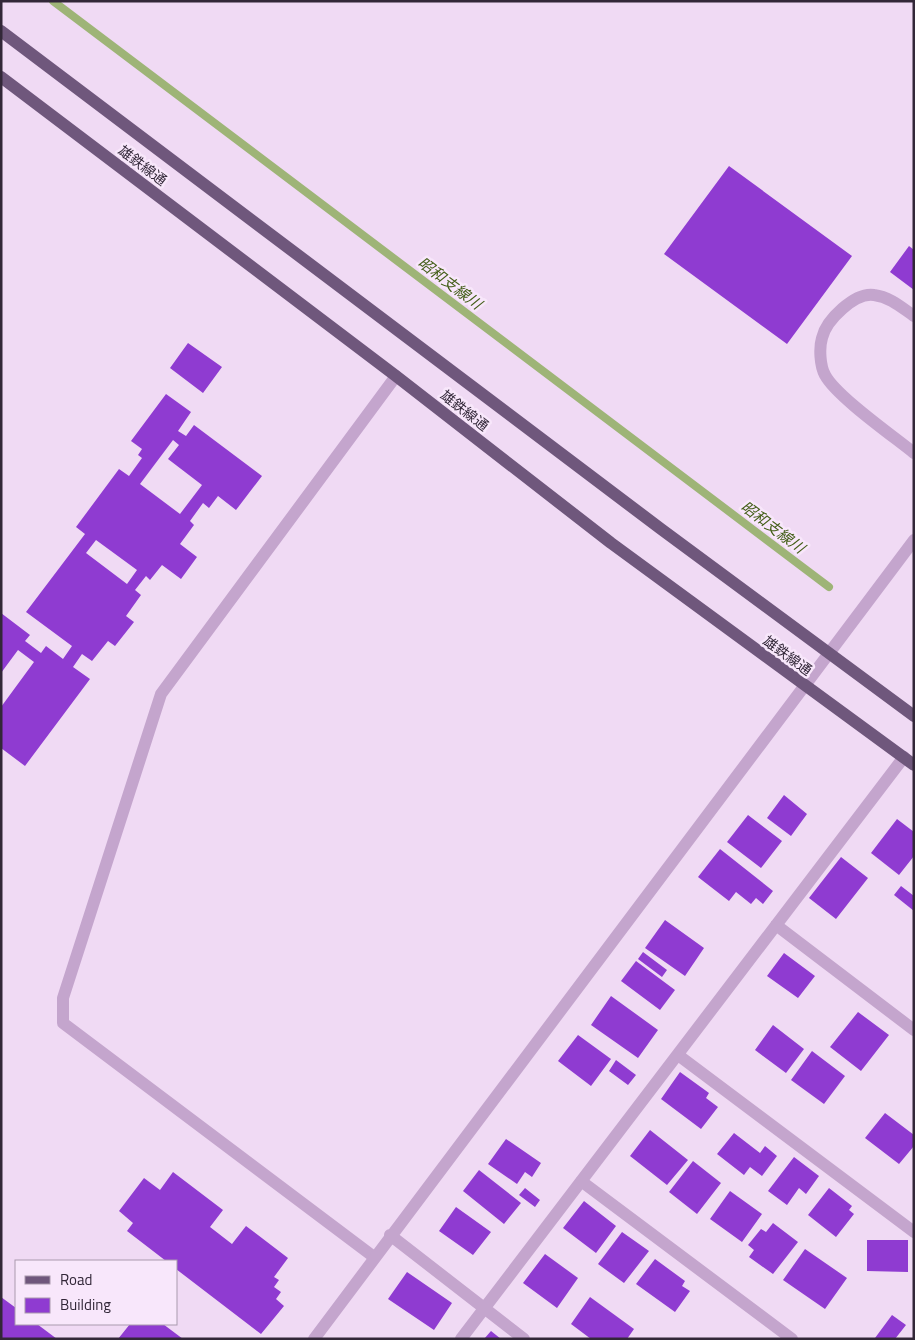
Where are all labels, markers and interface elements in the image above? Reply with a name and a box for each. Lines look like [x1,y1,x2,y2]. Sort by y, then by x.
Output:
street label: 雄鉄線通 [114,140,172,190]
water label: 昭和支線川 [413,251,488,316]
street label: 雄鉄線通 [436,384,494,436]
water label: 昭和支線川 [736,495,811,560]
street label: 雄鉄線通 [759,630,817,680]
legend [15,1260,178,1325]
text: Road [60,1268,92,1291]
text: Building [60,1293,111,1316]

